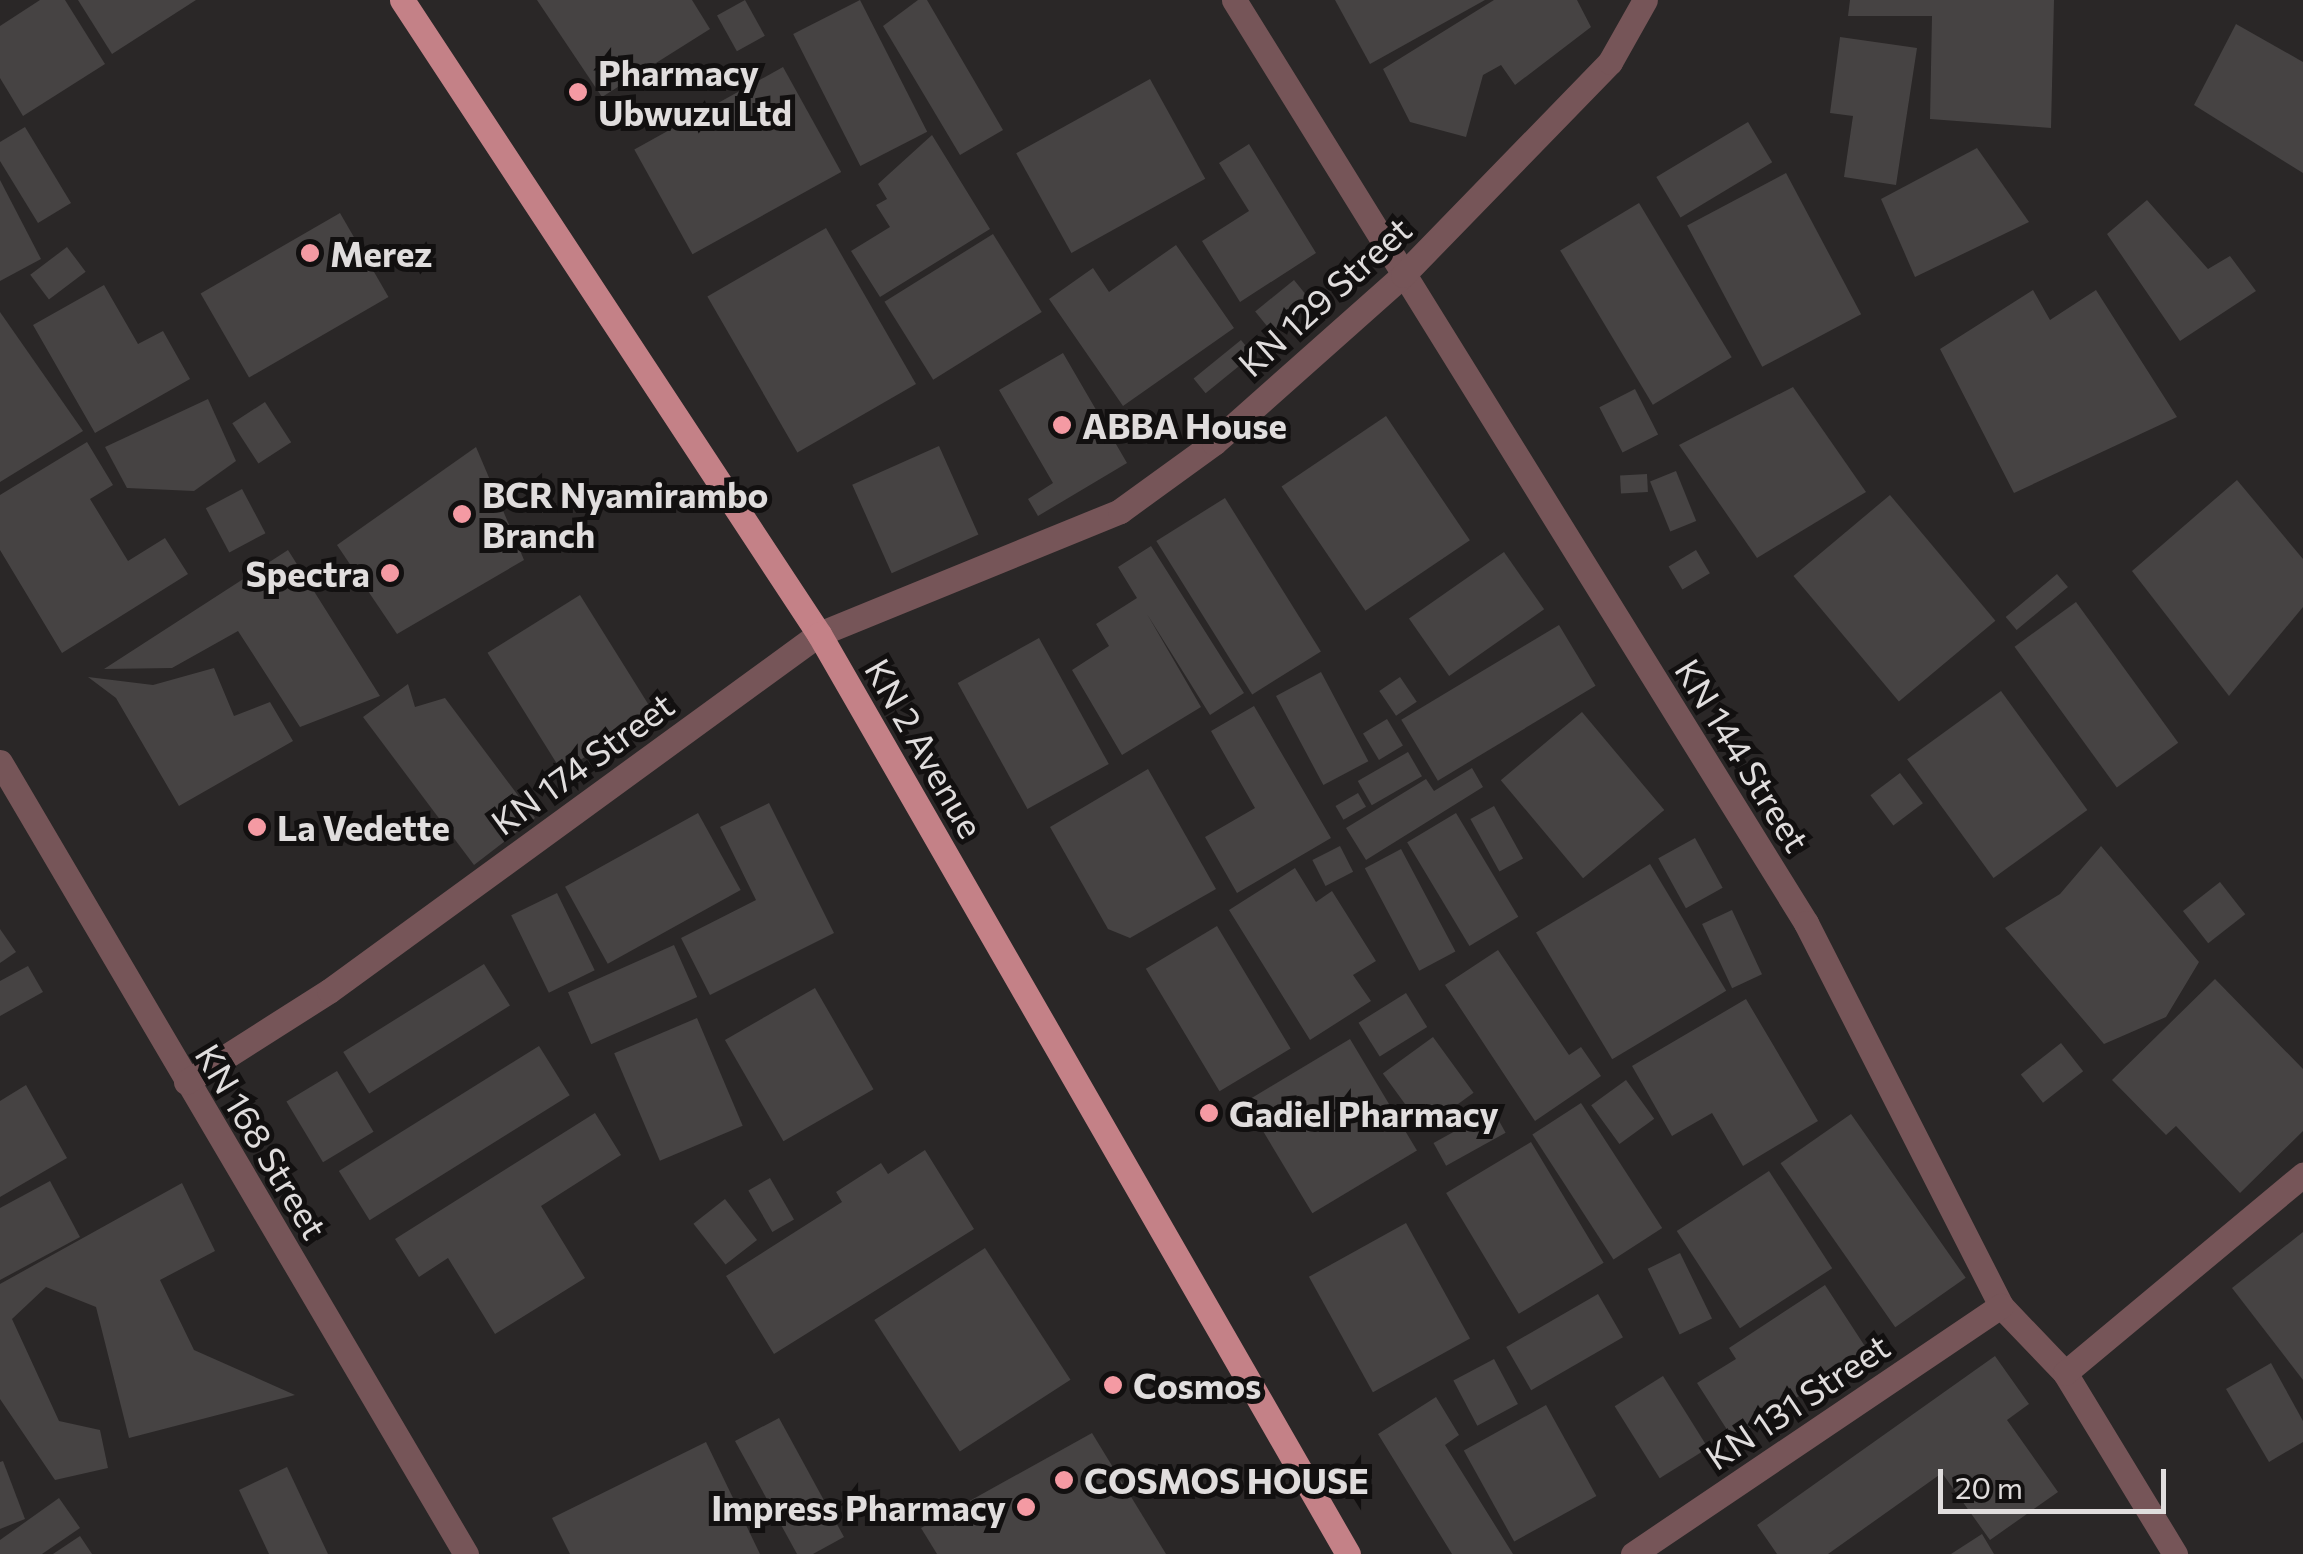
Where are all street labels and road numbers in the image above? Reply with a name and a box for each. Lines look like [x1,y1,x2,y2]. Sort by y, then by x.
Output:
street label: KN 129 Street [1229,208,1419,384]
street label: KN 2 Avenue [857,651,993,845]
street label: KN 144 Street [1667,651,1819,859]
street label: KN 174 Street [483,683,681,843]
street label: KN 168 Street [187,1036,337,1246]
street label: KN 131 Street [1697,1324,1897,1478]

